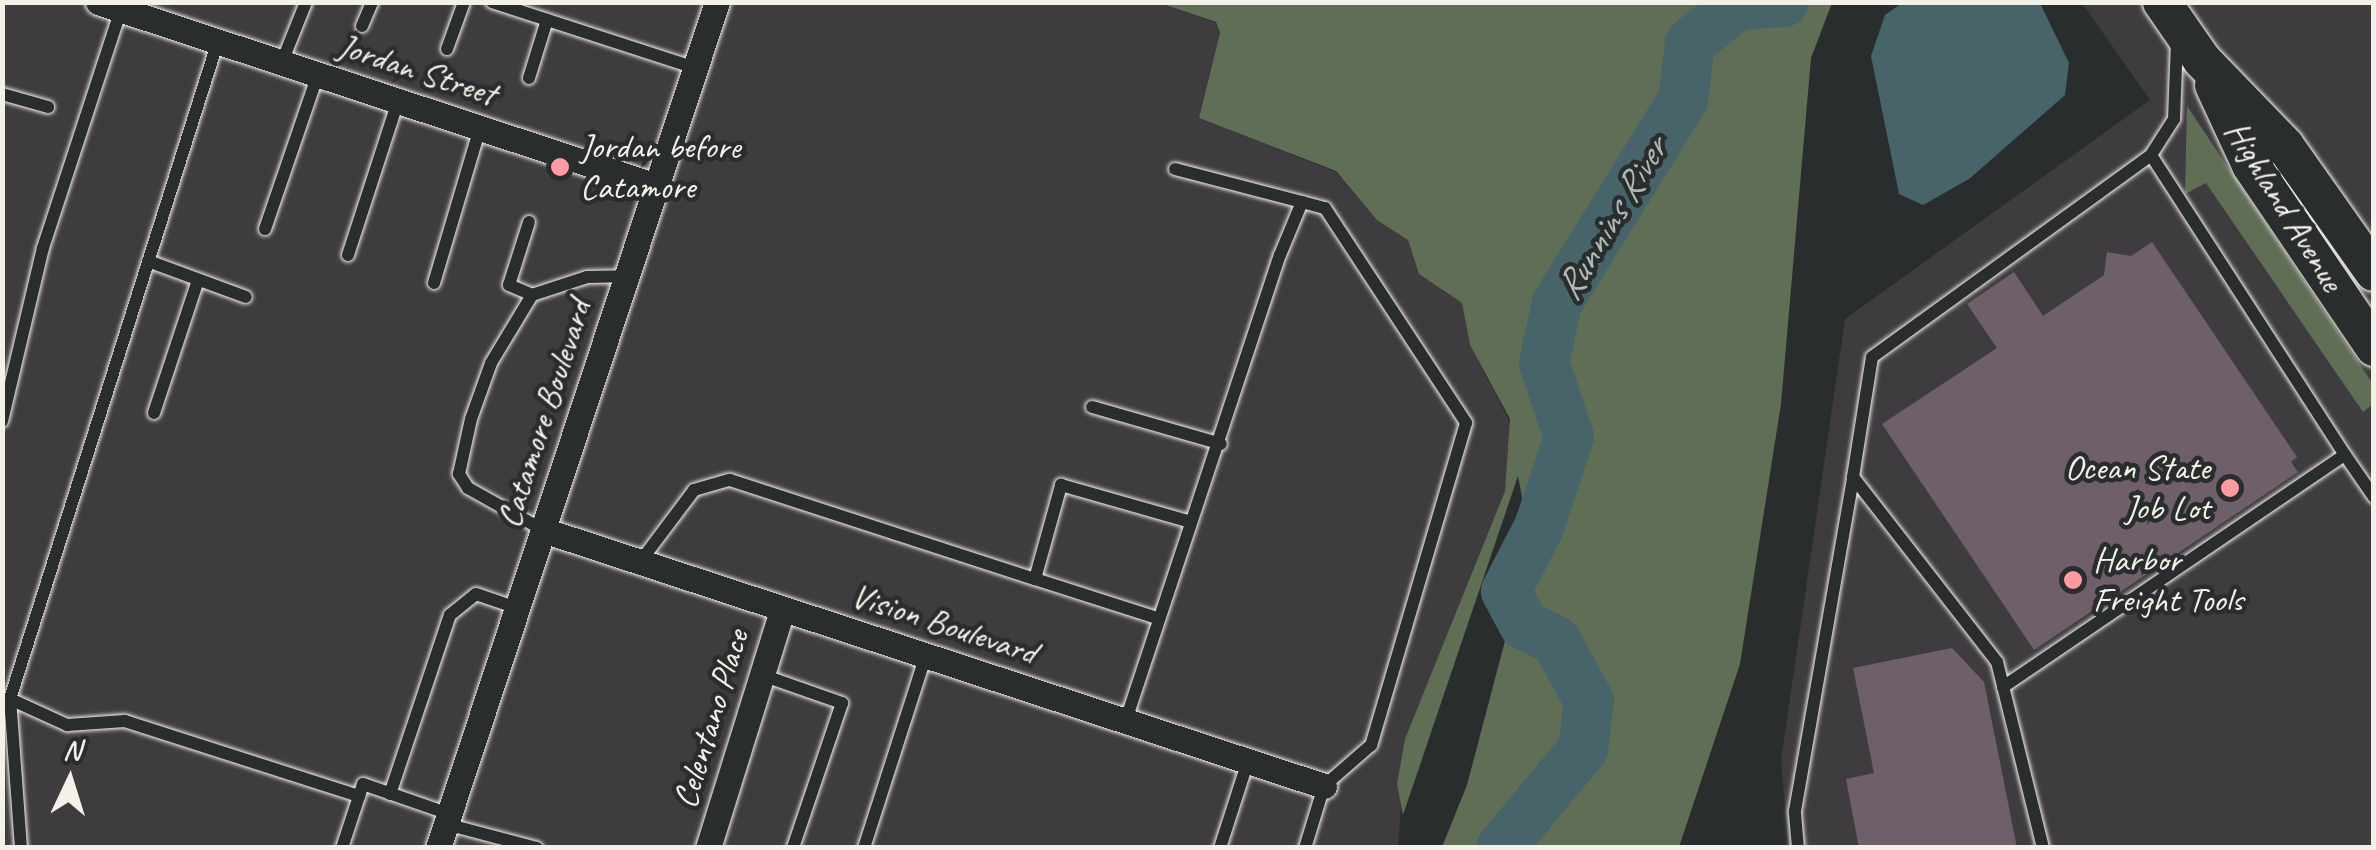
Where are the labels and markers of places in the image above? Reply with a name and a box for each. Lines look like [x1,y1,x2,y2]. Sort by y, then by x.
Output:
place label: Jordan before Catamore [580,126,740,208]
marker: Jordan before Catamore [549,156,571,178]
place label: Ocean State Job Lot [2063,447,2210,529]
marker: Ocean State Job Lot [2219,477,2241,499]
place label: Harbor Freight Tools [2093,539,2243,621]
marker: Harbor Freight Tools [2062,569,2084,591]

